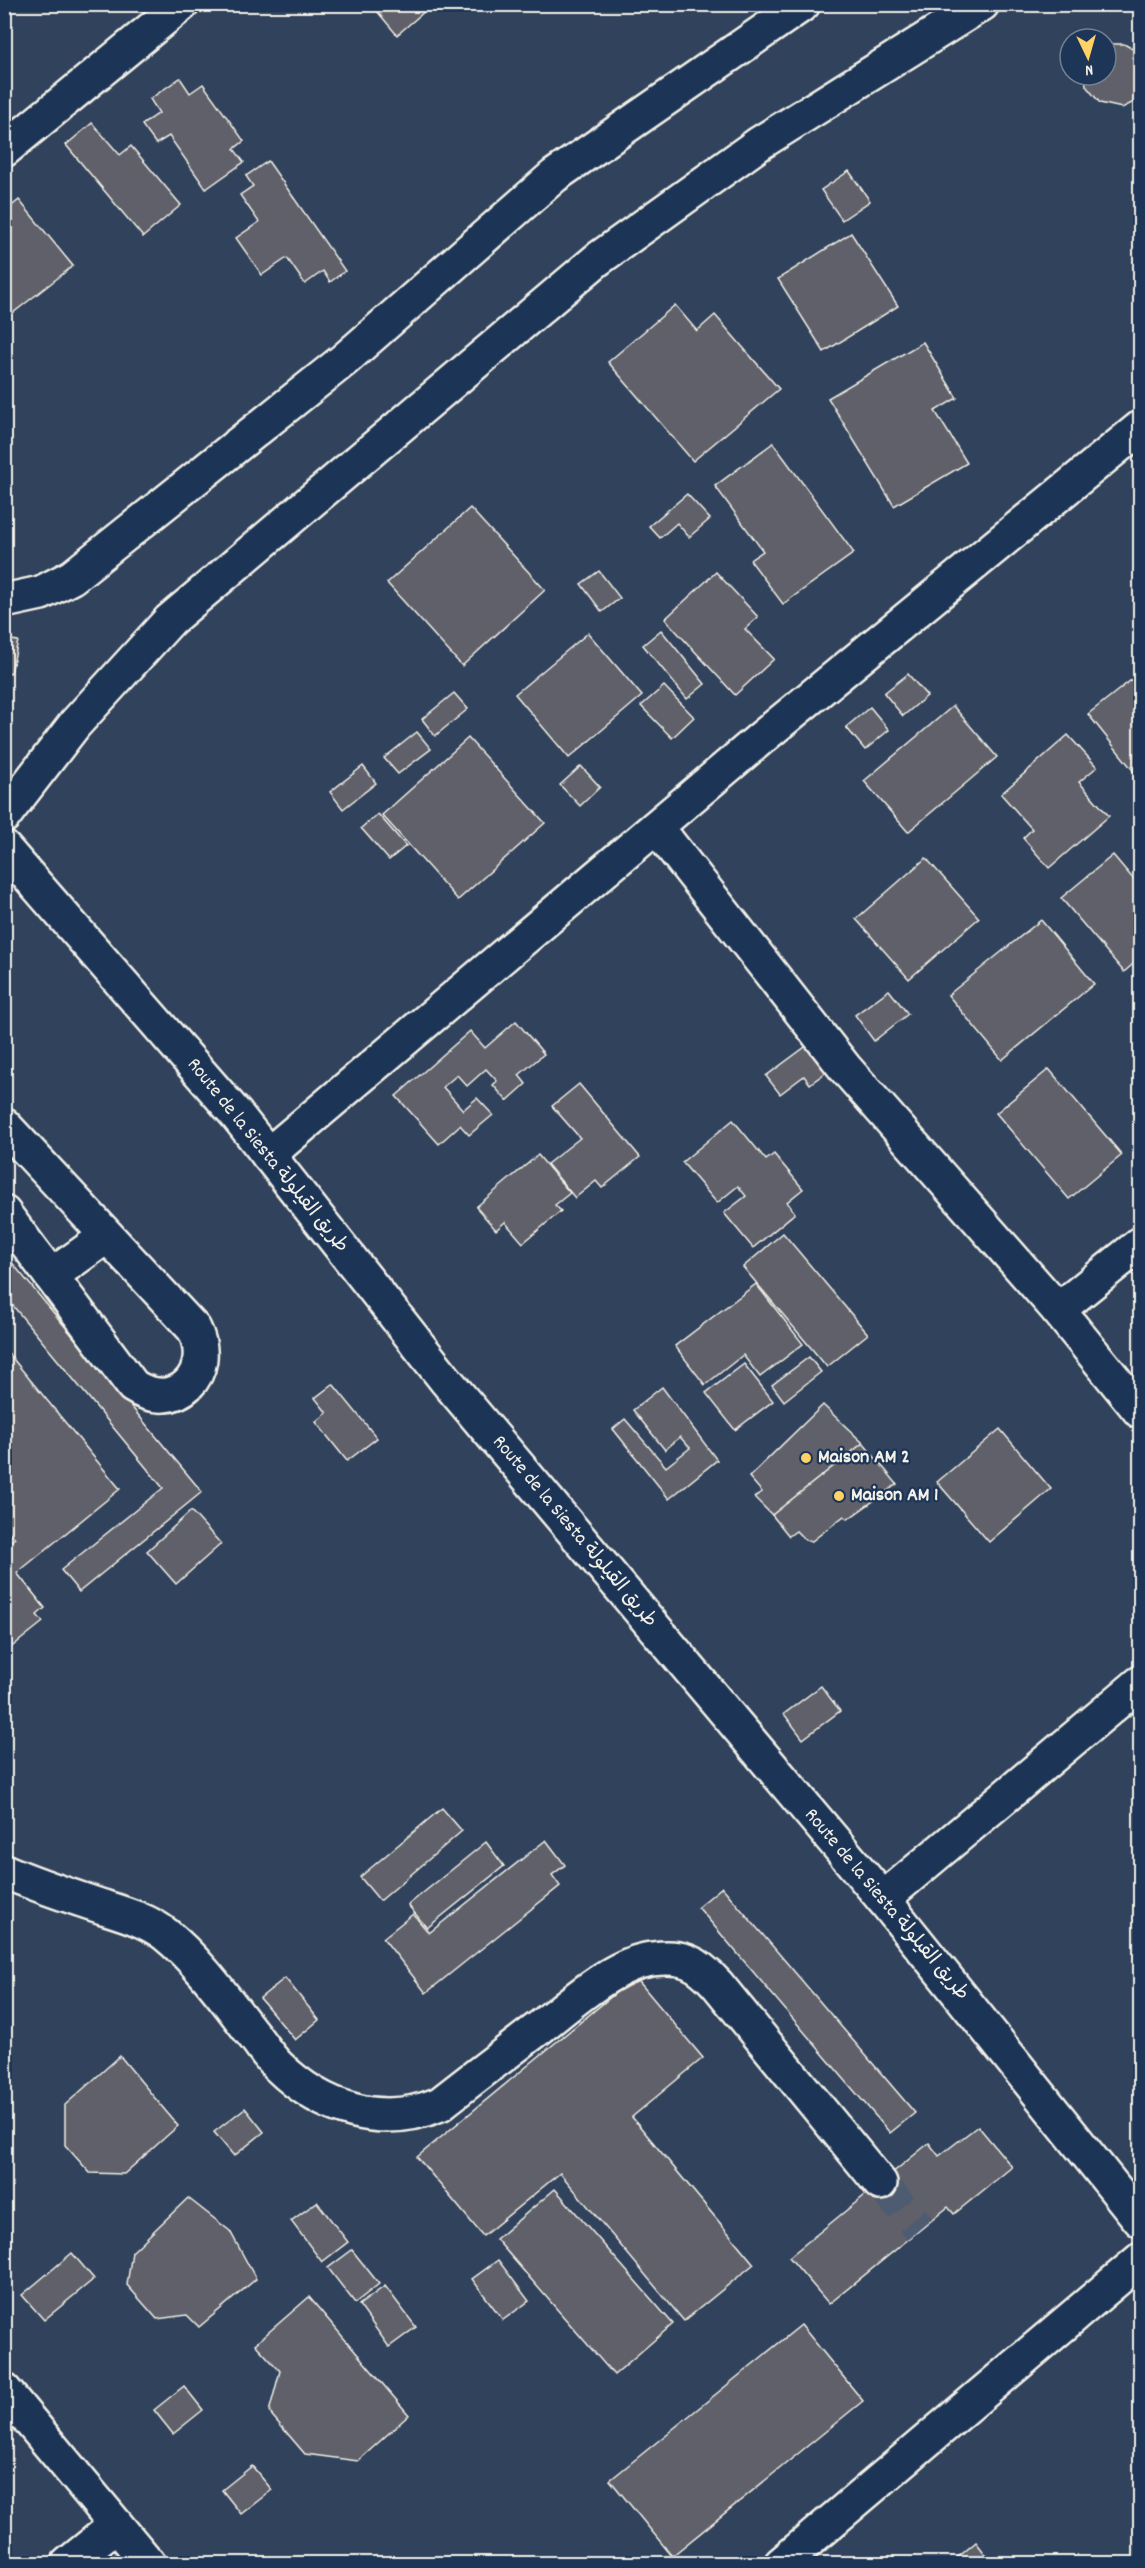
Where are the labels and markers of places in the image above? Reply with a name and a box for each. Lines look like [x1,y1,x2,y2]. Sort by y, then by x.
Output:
place label: Maison AM 2 [818,1444,910,1472]
marker: Maison AM 2 [799,1451,813,1465]
place label: Maison AM 1 [851,1482,939,1510]
marker: Maison AM 1 [832,1489,846,1503]

